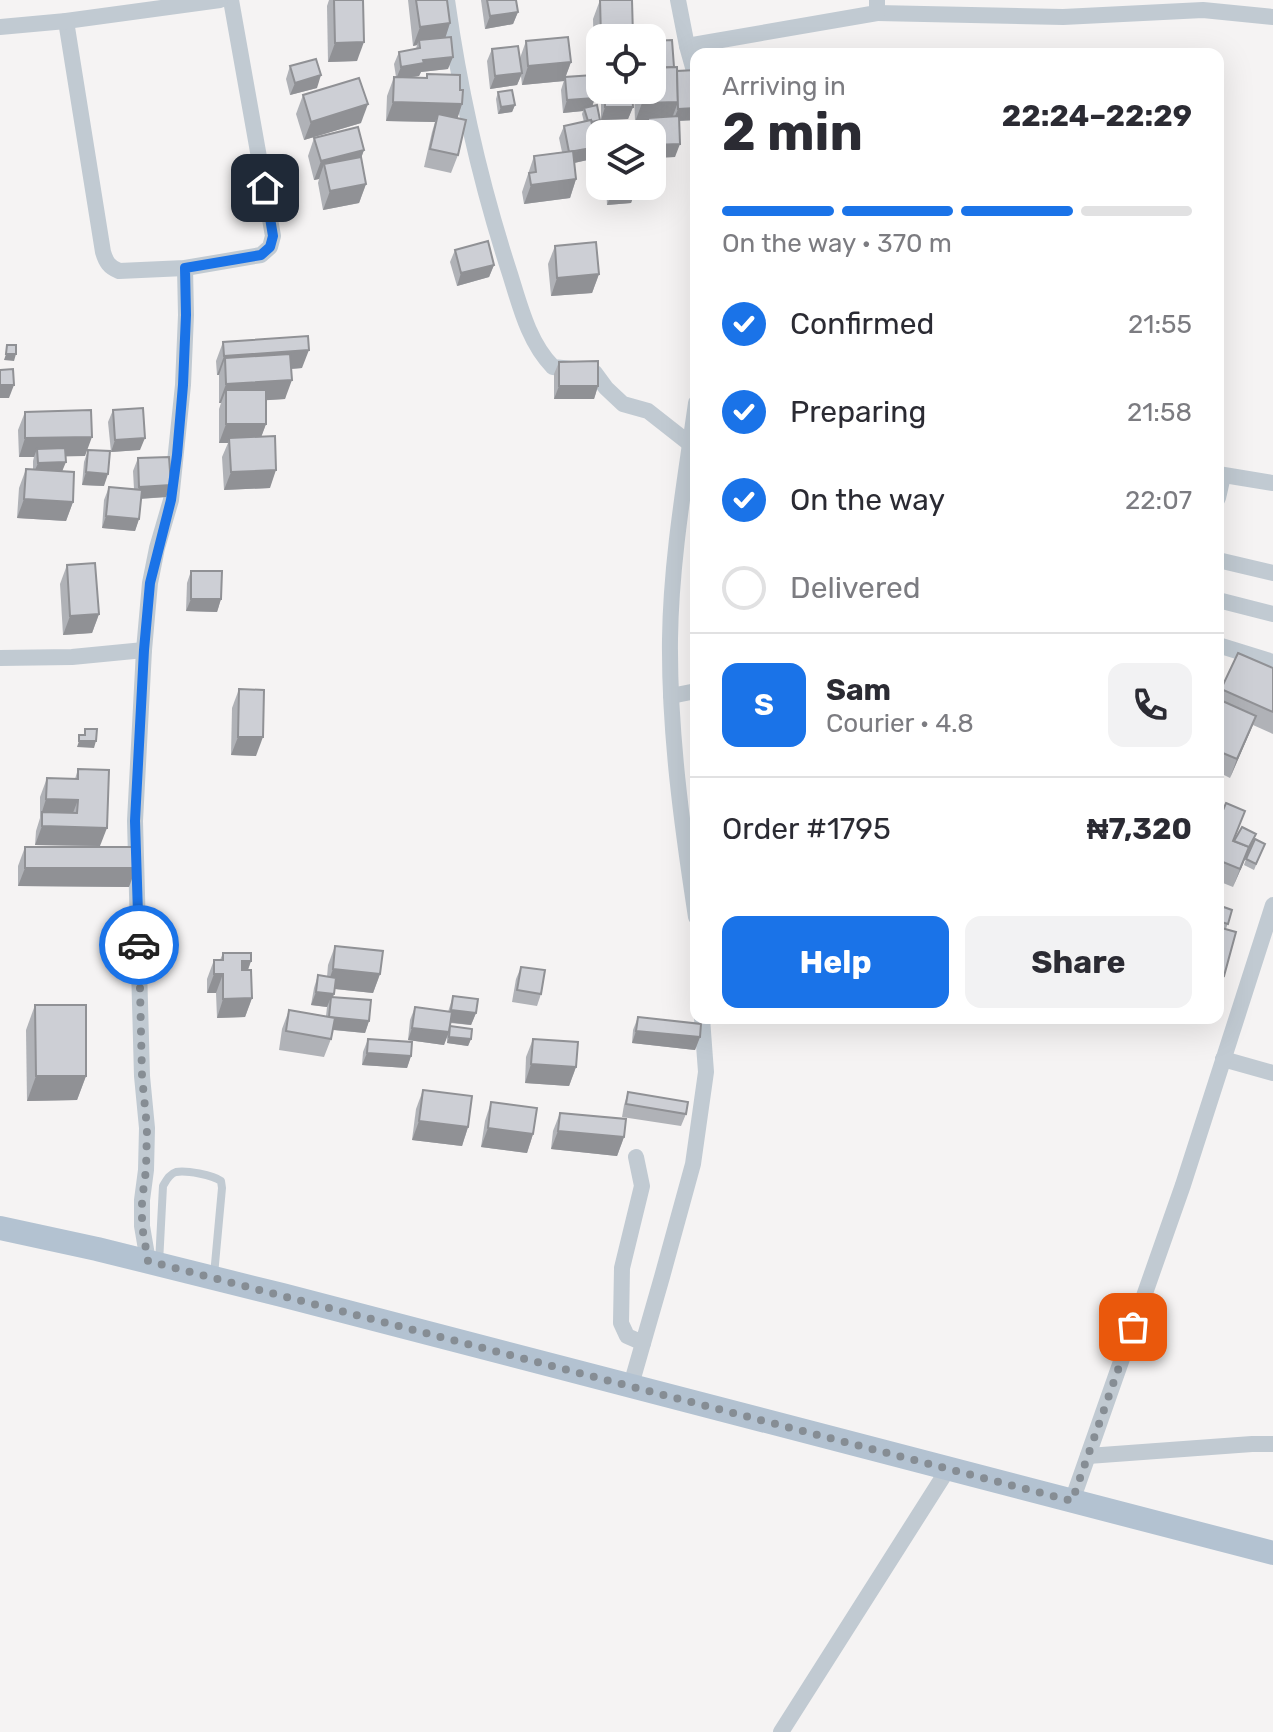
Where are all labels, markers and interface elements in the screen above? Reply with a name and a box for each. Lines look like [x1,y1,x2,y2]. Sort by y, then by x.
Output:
map controls [586,24,666,200]
button: locate [586,24,666,104]
text: Arriving in [722,71,846,102]
text: 22:24–22:29 [1002,98,1192,134]
text: 2 min [722,101,863,163]
button: layers [586,120,666,200]
pin [231,154,299,222]
icon: home [243,166,287,210]
text: On the way · 370 m [722,228,952,259]
icon: check [722,302,766,346]
text: Confirmed [790,306,934,342]
text: 21:55 [1128,309,1192,340]
icon: check [722,390,766,434]
text: Preparing [790,394,926,430]
text: 21:58 [1127,397,1192,428]
icon: check [722,478,766,522]
text: On the way [790,482,945,518]
text: 22:07 [1125,485,1192,516]
text: Delivered [790,570,921,606]
button: phone [1108,663,1192,747]
text: Sam [826,672,891,708]
text: S [754,687,774,723]
text: Courier · 4.8 [826,708,974,739]
text: Order #1795 [722,811,891,847]
text: ₦7,320 [1087,811,1192,847]
courier [99,905,179,985]
button: Help [722,916,949,1008]
button: Share [965,916,1192,1008]
icon: car [117,923,161,967]
pin [1099,1293,1167,1361]
icon: bag [1111,1305,1155,1349]

